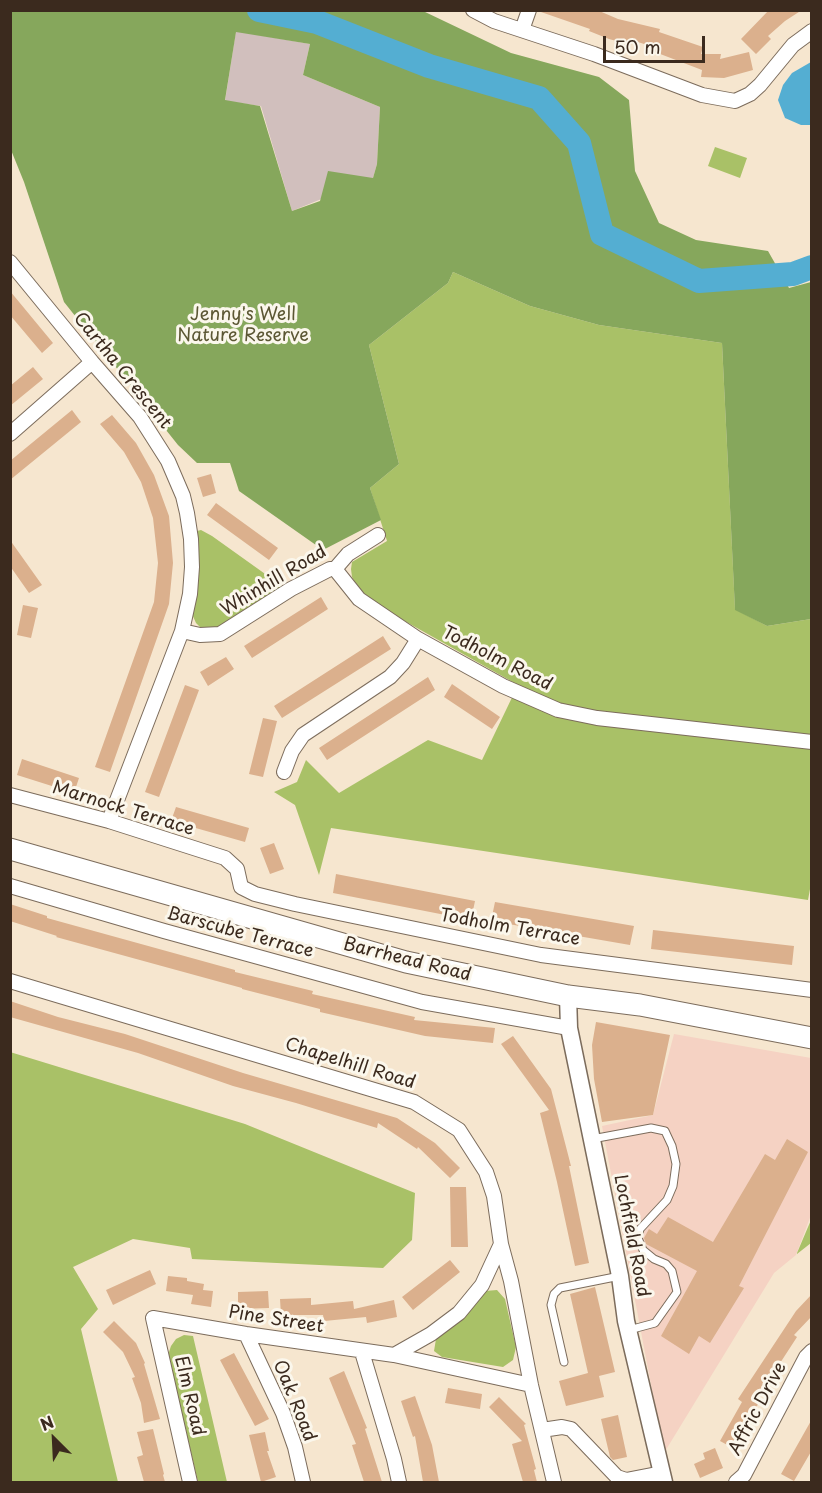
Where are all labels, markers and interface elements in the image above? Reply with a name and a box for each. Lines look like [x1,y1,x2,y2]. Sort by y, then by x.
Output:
scale bar [606,24,708,62]
text: 50 m [614,33,661,60]
park label: Jenny's Well Nature Reserve [177,304,309,346]
street label: Cartha Crescent [68,308,176,434]
street label: Whinhill Road [217,541,331,621]
street label: Todholm Road [439,622,555,696]
street label: Marnock Terrace [50,777,196,841]
street label: Barscube Terrace [164,903,316,963]
street label: Todholm Terrace [438,905,582,951]
street label: Barrhead Road [341,934,473,986]
street label: Chapelhill Road [282,1034,418,1094]
street label: Lochfield Road [609,1173,653,1299]
street label: Pine Street [227,1302,325,1338]
street label: Elm Road [169,1354,209,1438]
street label: Oak Road [268,1357,320,1445]
street label: Affric Drive [724,1359,792,1459]
north arrow [24,1409,84,1469]
text: N [36,1409,57,1436]

